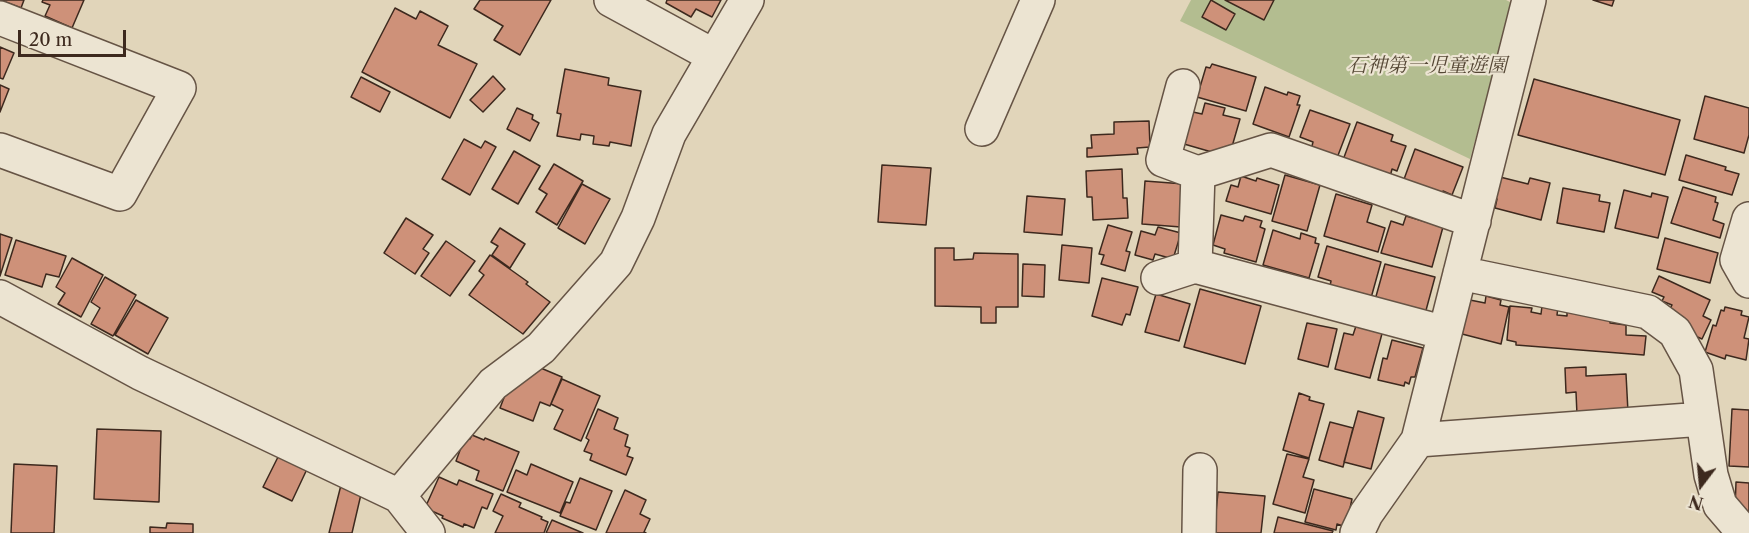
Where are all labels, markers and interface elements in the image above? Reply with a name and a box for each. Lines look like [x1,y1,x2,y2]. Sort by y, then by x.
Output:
scale bar [21,18,129,56]
text: 20 m [29,29,72,51]
park label: 石神第一児童遊園 [1347,54,1507,78]
north arrow [1671,455,1731,515]
text: N [1687,491,1705,514]

